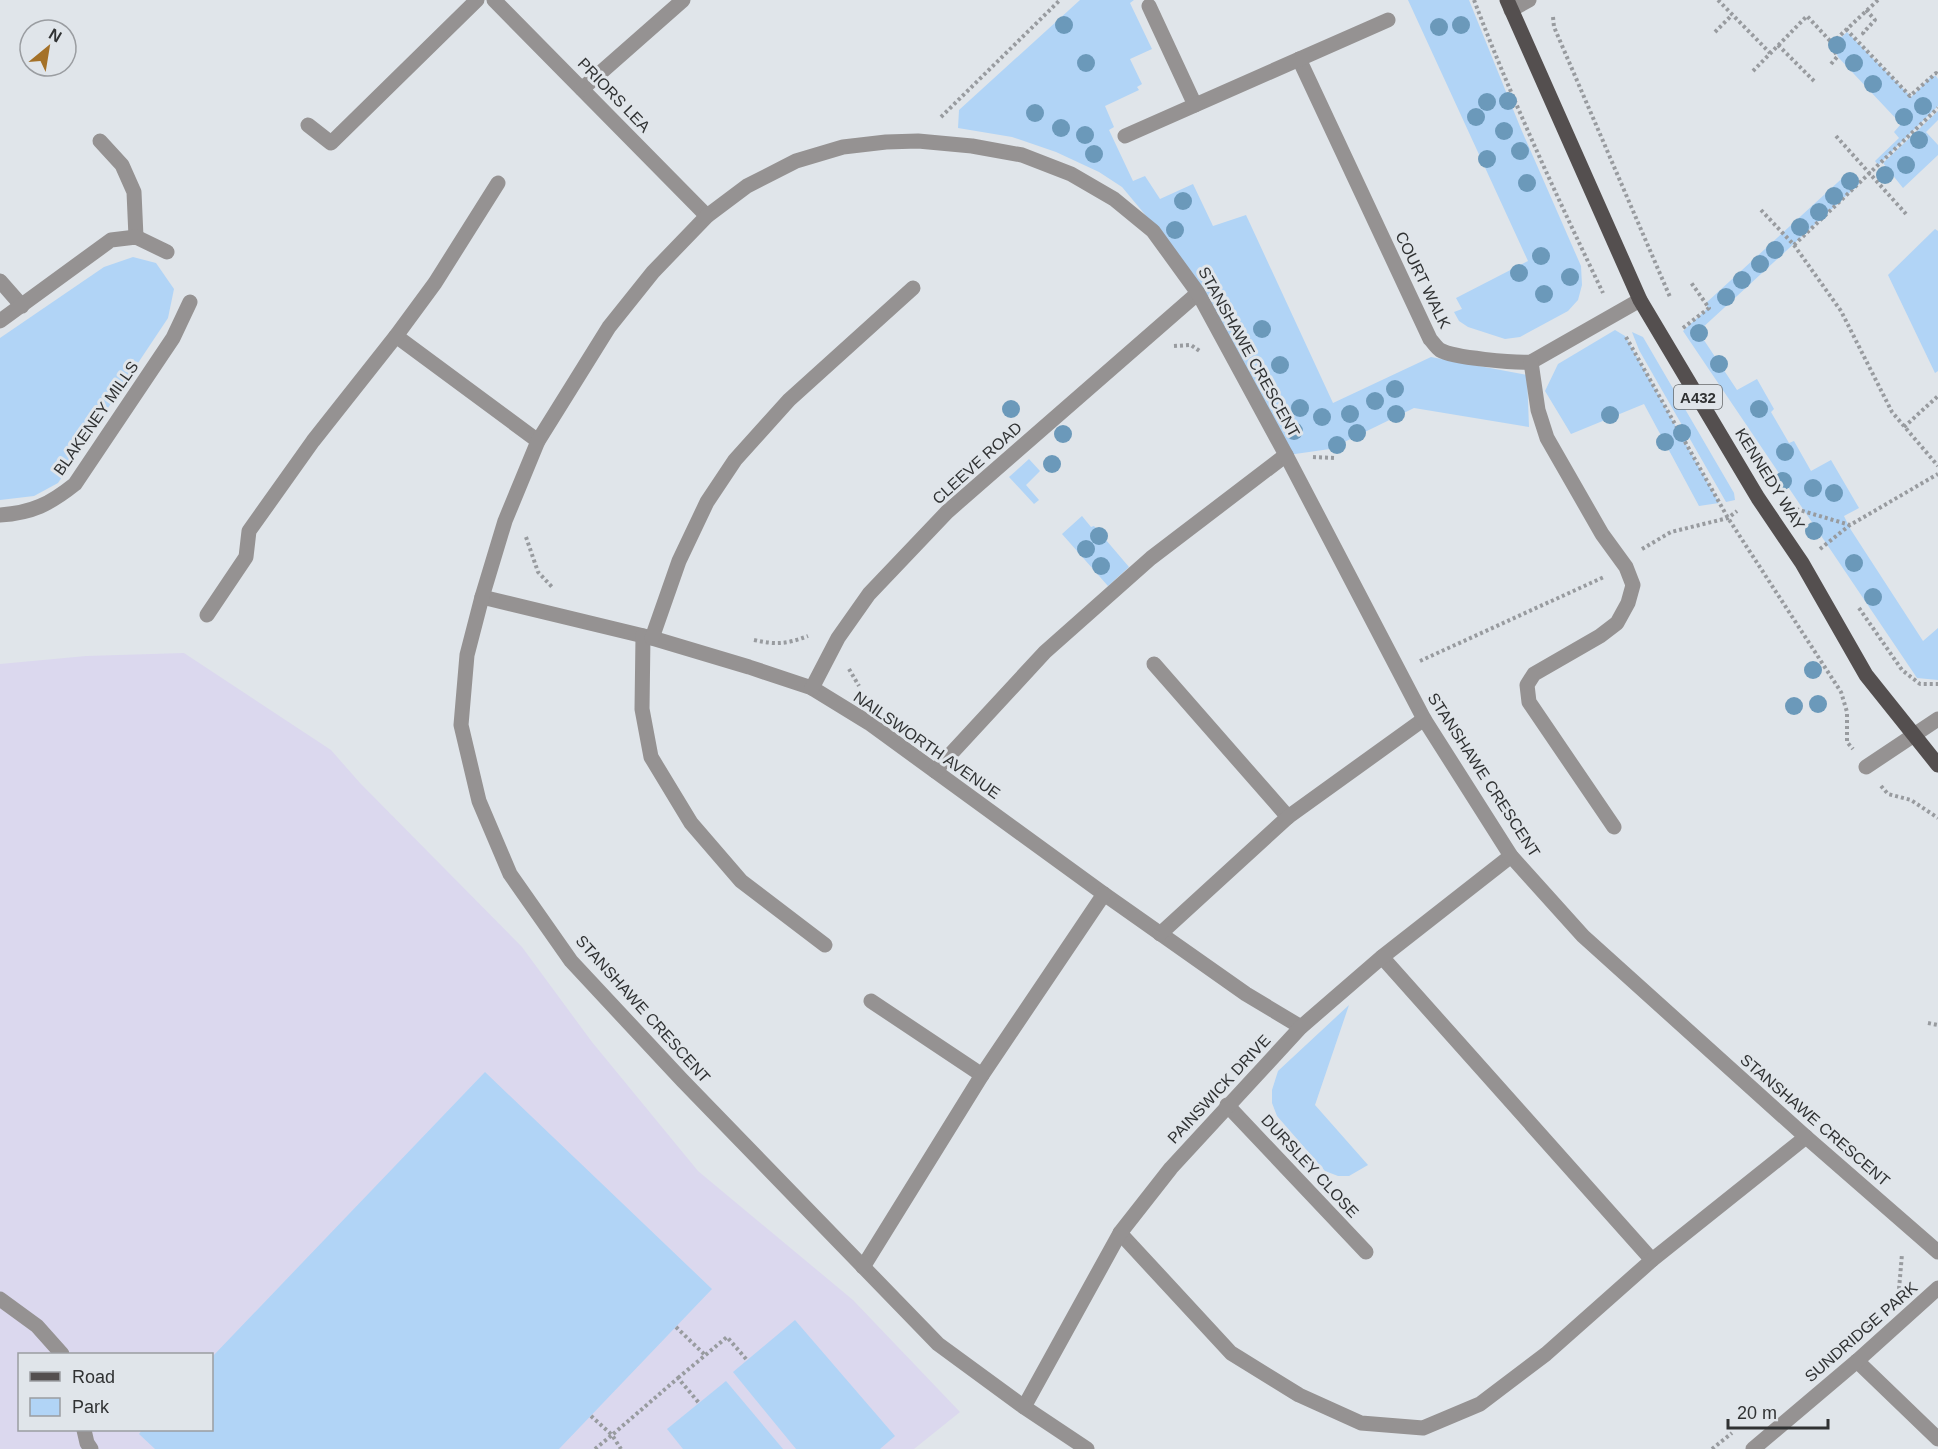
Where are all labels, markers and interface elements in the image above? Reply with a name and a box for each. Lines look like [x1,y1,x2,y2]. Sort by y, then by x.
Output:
north arrow [18,18,78,78]
text: N [46,25,65,46]
street label: PRIORS LEA [575,55,654,136]
street label: COURT WALK [1392,229,1454,331]
street label: STANSHAWE CRESCENT [1195,264,1303,440]
street label: BLAKENEY MILLS [50,358,142,478]
road number: A432 [1674,385,1722,409]
street label: CLEEVE ROAD [929,419,1025,507]
street label: KENNEDY WAY [1732,425,1808,533]
street label: NAILSWORTH AVENUE [851,688,1003,802]
street label: STANSHAWE CRESCENT [1425,690,1544,860]
street label: STANSHAWE CRESCENT [572,932,714,1086]
street label: PAINSWICK DRIVE [1164,1031,1274,1147]
street label: STANSHAWE CRESCENT [1737,1051,1893,1190]
street label: DURSLEY CLOSE [1258,1111,1362,1221]
street label: SUNDRIDGE PARK [1802,1279,1921,1385]
legend [18,1353,213,1431]
text: Road [72,1367,115,1387]
scale bar [1728,1392,1828,1430]
text: Park [72,1397,110,1417]
text: 20 m [1737,1403,1777,1423]

